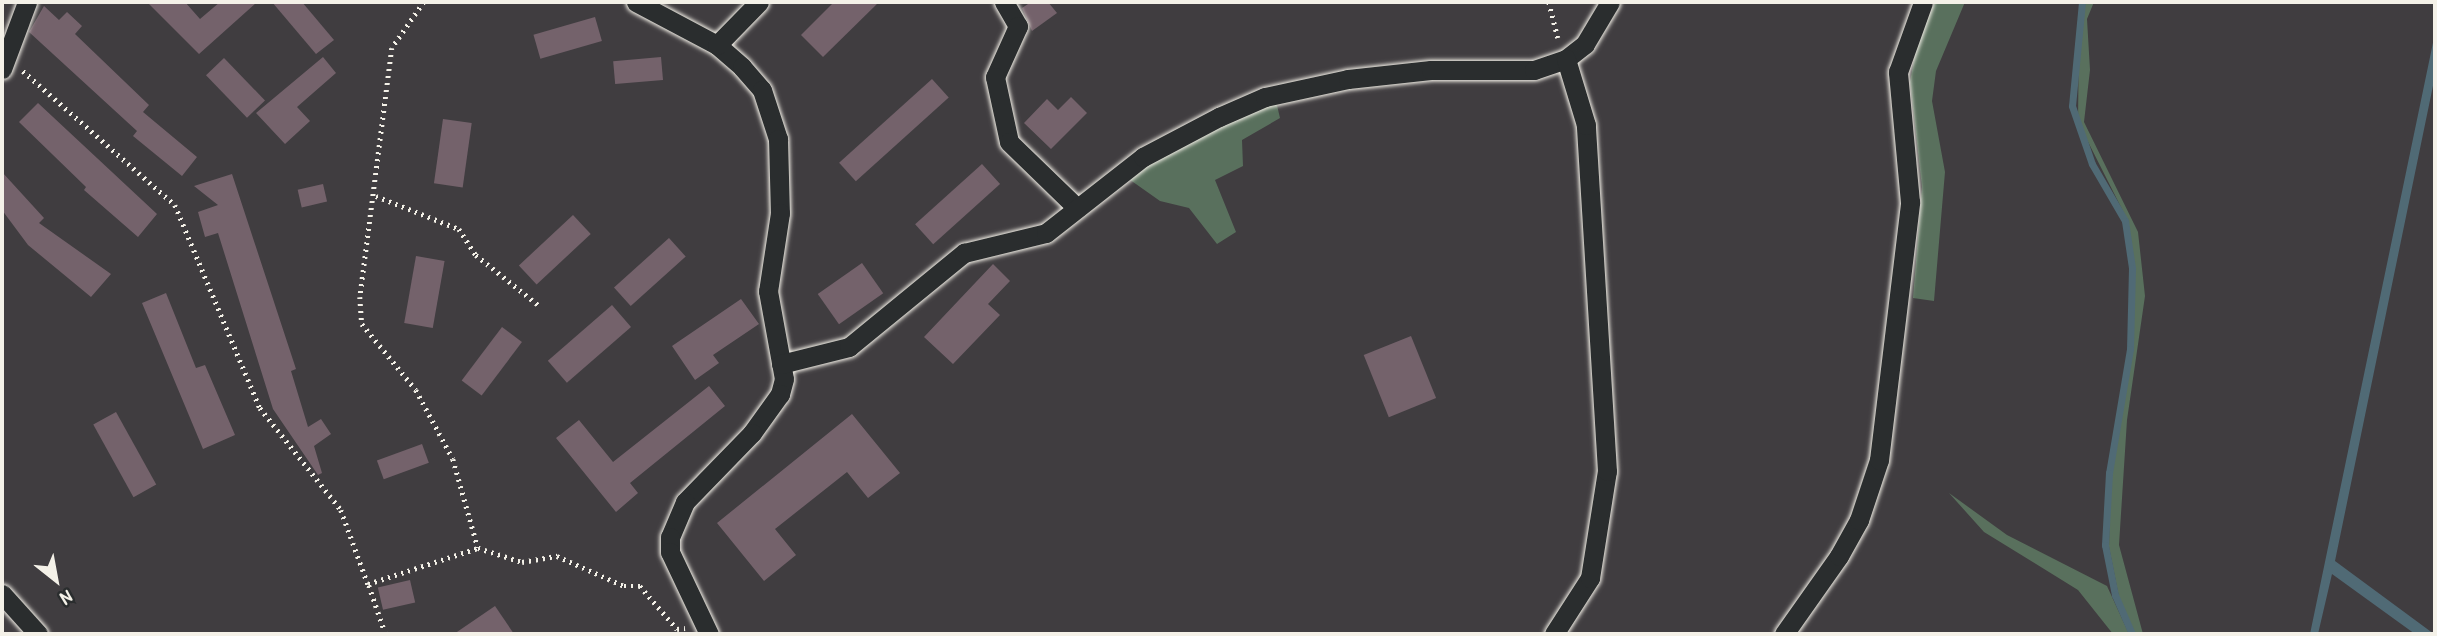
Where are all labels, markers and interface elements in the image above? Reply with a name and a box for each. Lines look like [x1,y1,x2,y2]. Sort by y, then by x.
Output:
north arrow [21,545,91,615]
text: N [56,584,78,612]

